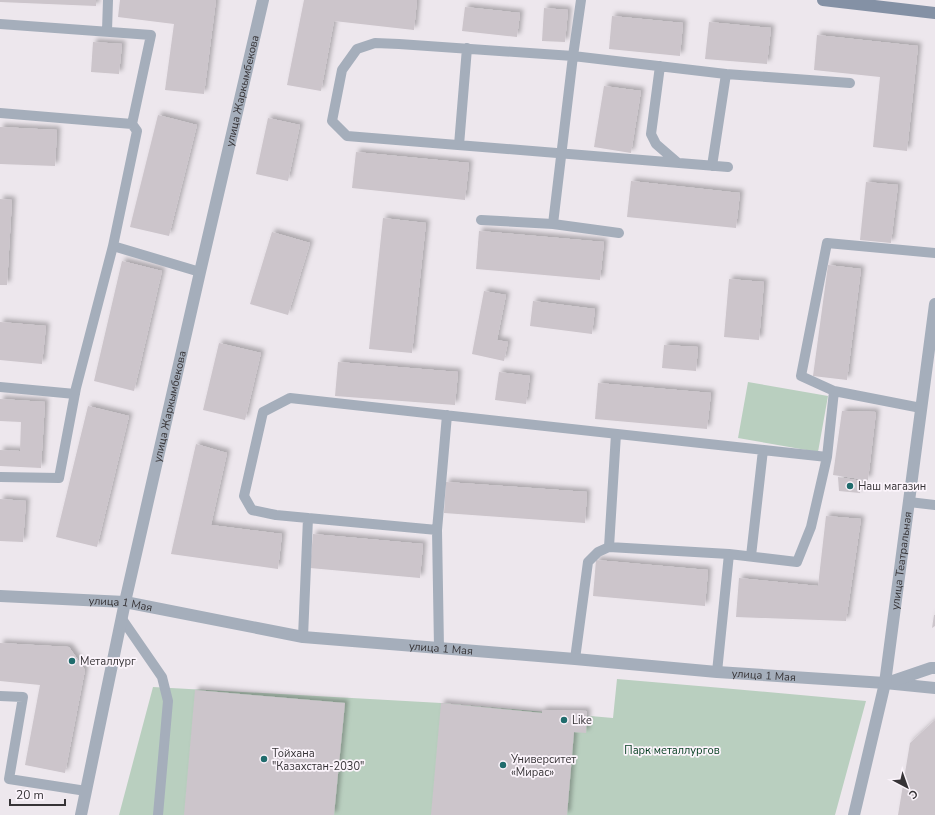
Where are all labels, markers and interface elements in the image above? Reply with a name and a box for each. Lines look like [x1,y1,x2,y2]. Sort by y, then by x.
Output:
street label: улица Жаркымбекова [222,34,263,148]
street label: улица Жаркымбекова [150,349,190,464]
place label: Наш магазин [858,479,926,494]
marker: Наш магазин [845,481,855,491]
street label: улица Театральная [888,510,916,611]
street label: улица 1 Мая [88,593,154,615]
street label: улица 1 Мая [408,639,474,659]
place label: Металлург [80,654,136,669]
marker: Металлург [67,656,77,666]
street label: улица 1 Мая [731,666,796,685]
place label: Like [572,713,592,728]
marker: Like [559,715,569,725]
park label: Парк металлургов [624,743,720,758]
place label: Тойхана "Казахстан-2030" [272,746,364,774]
place label: Университет «Мирас» [510,752,576,780]
marker: Тойхана "Казахстан-2030" [259,754,269,764]
marker: Университет «Мирас» [498,760,508,770]
north arrow [887,767,927,807]
scale bar [10,781,65,807]
text: С [905,786,921,803]
text: 20 m [16,787,44,803]

